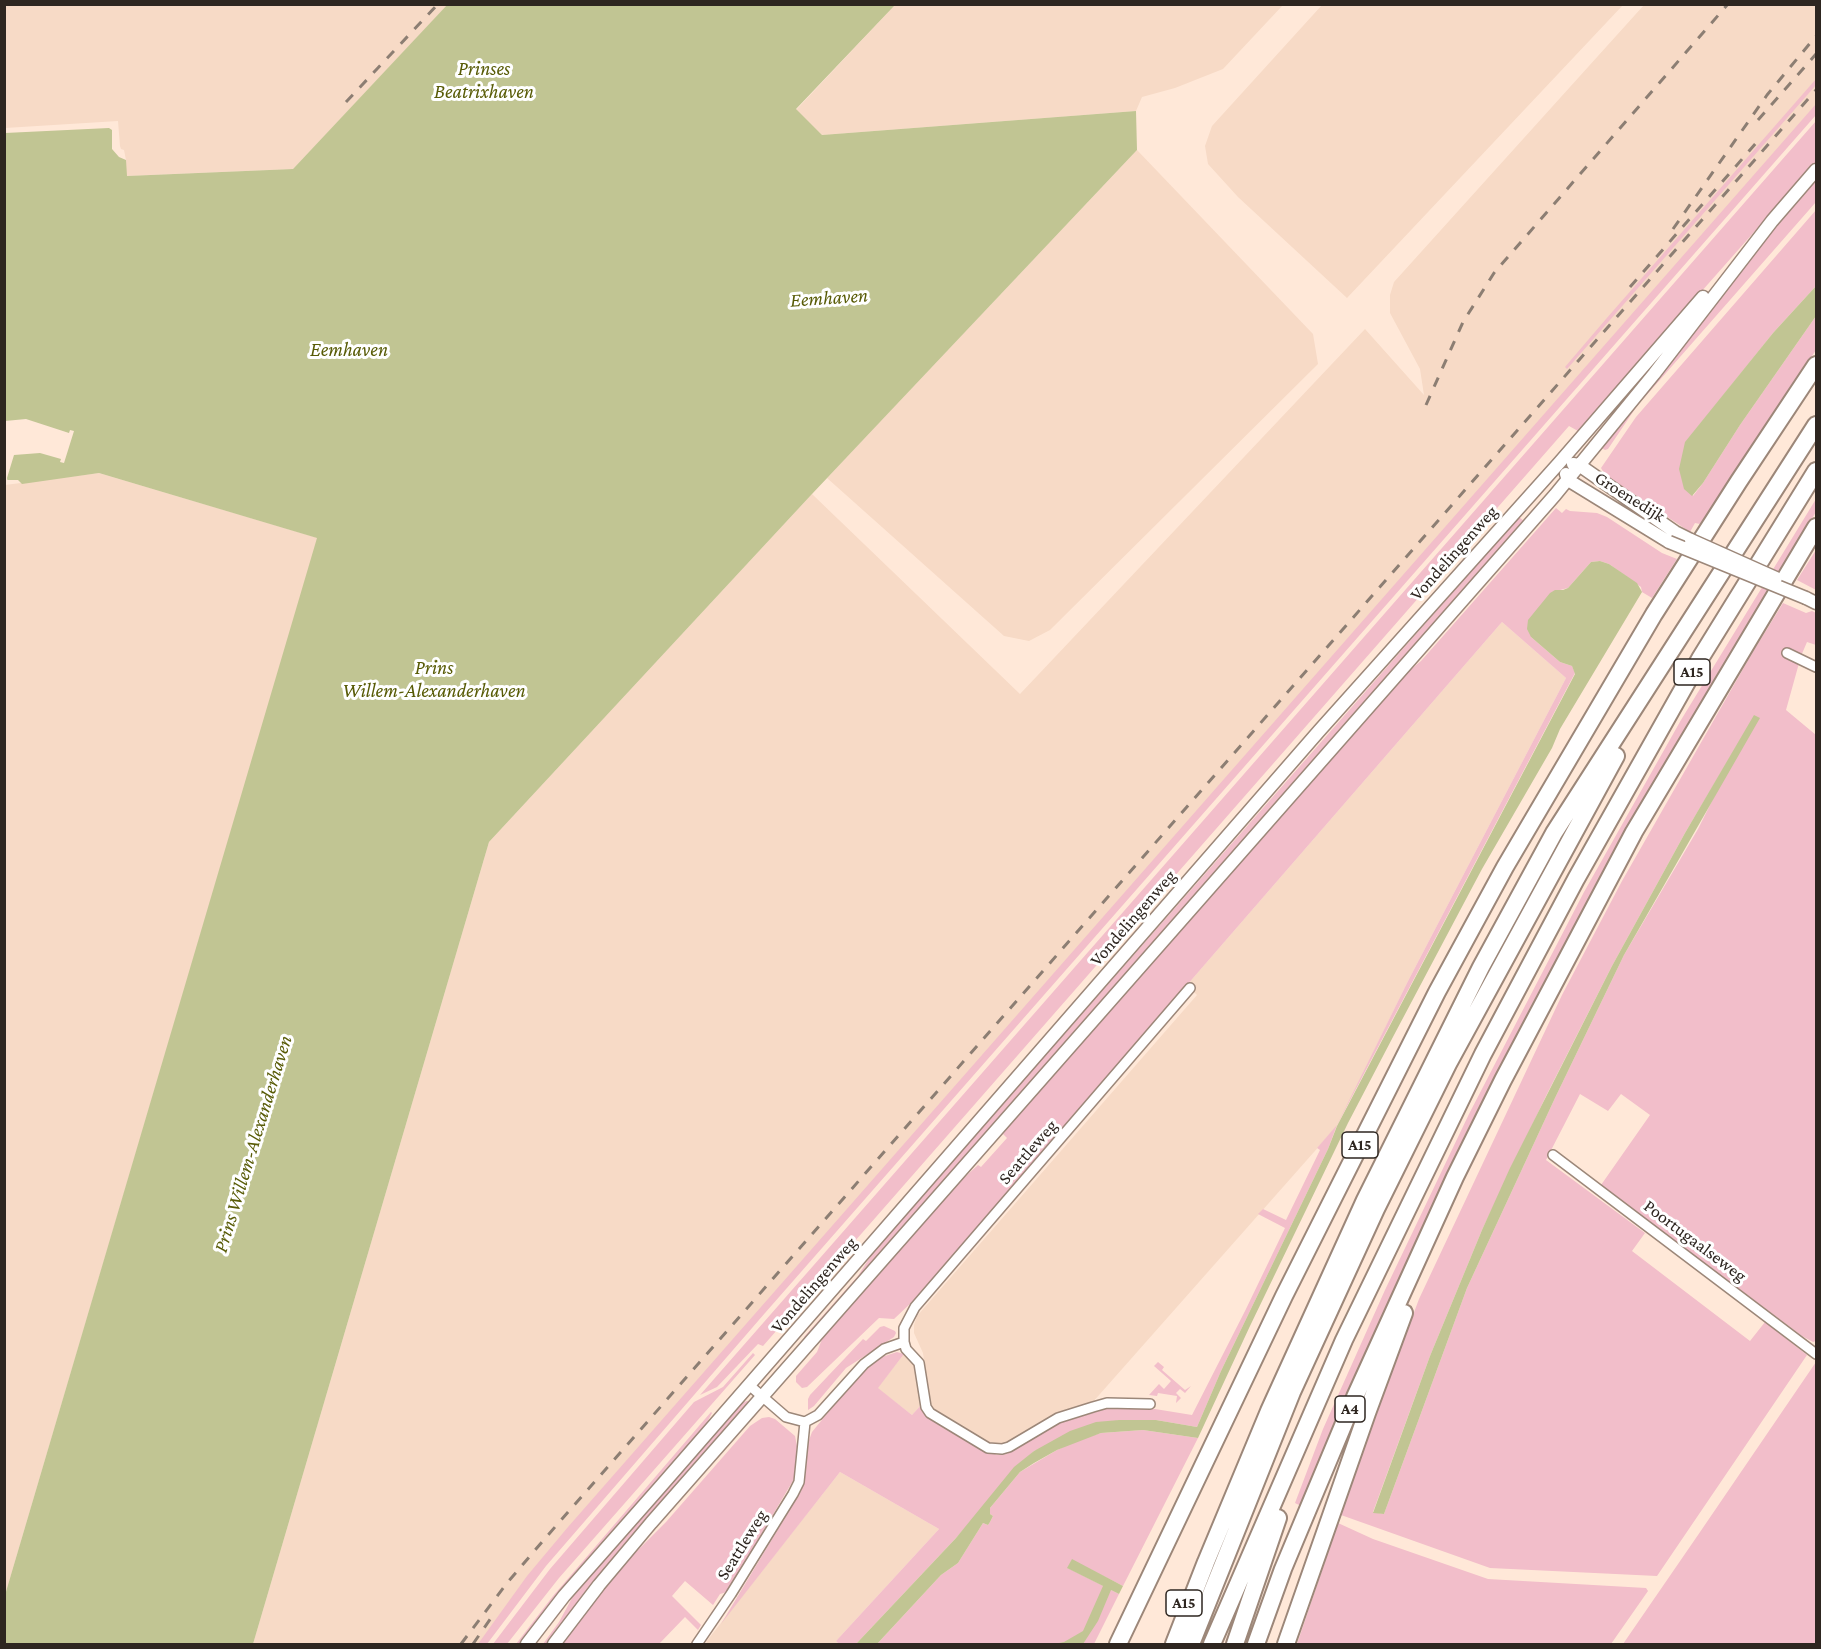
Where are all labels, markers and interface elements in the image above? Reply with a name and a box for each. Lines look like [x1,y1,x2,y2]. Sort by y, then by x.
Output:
water label: Prinses Beatrixhaven [434,57,534,104]
water label: Eemhaven [789,283,869,313]
water label: Eemhaven [310,338,388,362]
street label: Groenedijk [1591,467,1669,527]
street label: Vondelingenweg [1406,501,1502,605]
water label: Prins Willem-Alexanderhaven [342,656,526,703]
road number: A15 [1674,659,1710,685]
street label: Vondelingenweg [1085,865,1181,971]
water label: Prins Willem-Alexanderhaven [209,1033,297,1255]
street label: Seattleweg [994,1115,1062,1189]
road number: A15 [1342,1132,1378,1158]
street label: Poortugaalseweg [1639,1195,1751,1287]
street label: Vondelingenweg [766,1232,862,1338]
road number: A4 [1335,1396,1365,1422]
street label: Seattleweg [712,1506,772,1584]
road number: A15 [1166,1590,1202,1616]

